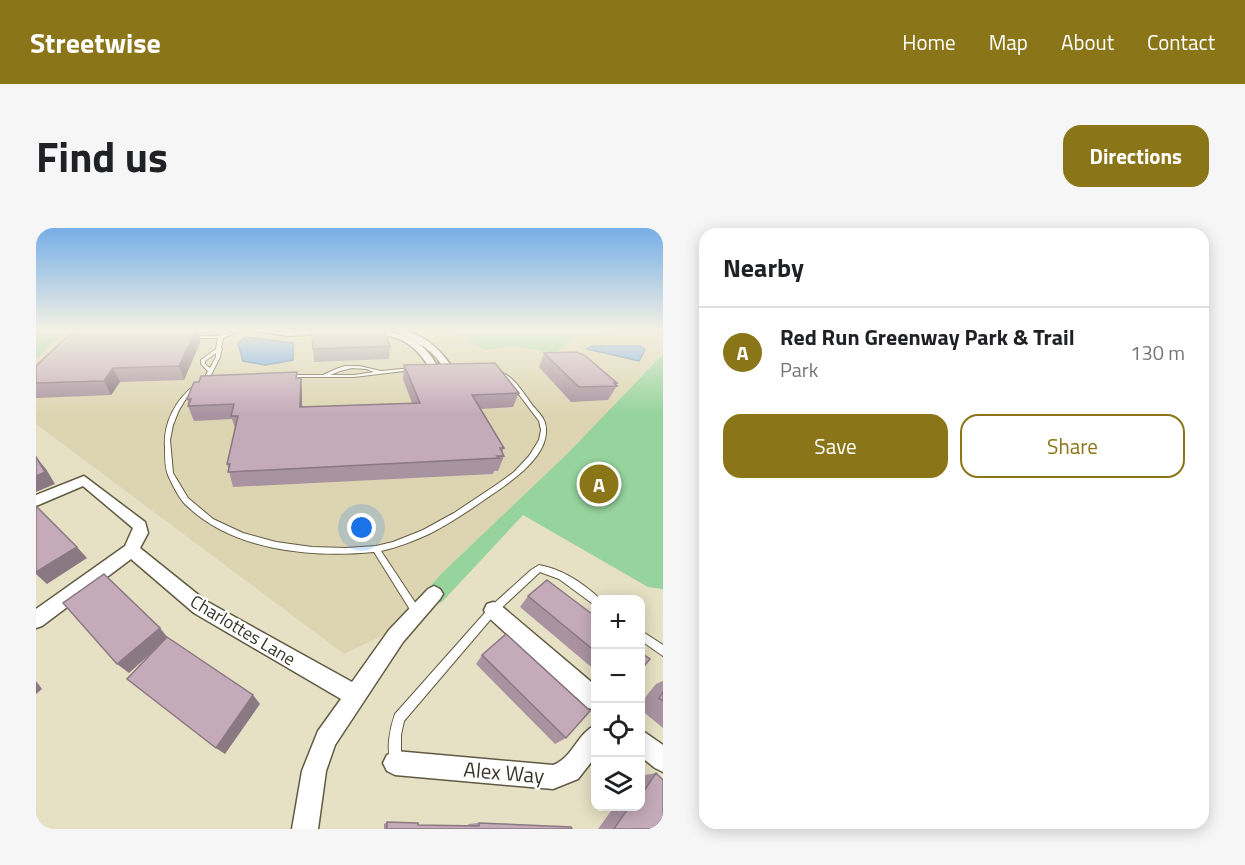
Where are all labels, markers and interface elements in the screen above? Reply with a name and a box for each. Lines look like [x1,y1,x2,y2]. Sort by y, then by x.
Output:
text: Streetwise [30,21,161,64]
text: Home [902,26,956,58]
text: Map [989,26,1028,58]
text: About [1061,26,1114,58]
text: Contact [1147,26,1215,58]
text: Find us [36,124,168,188]
button: Directions [1063,125,1209,187]
text: Nearby [723,248,804,287]
text: Red Run Greenway Park & Trail [780,320,1075,354]
text: A [736,337,749,368]
text: 130 m [1130,337,1185,368]
text: Park [780,354,818,385]
button: Save [723,414,948,478]
button: Share [960,414,1185,478]
pin: A [580,462,618,506]
your location [347,513,376,542]
street label: Charlottes Lane [185,588,301,672]
map controls [591,595,645,811]
button: + [591,595,645,649]
button: − [591,649,645,703]
button: locate [591,703,645,757]
street label: Alex Way [462,753,546,791]
button: layers [591,757,645,811]

